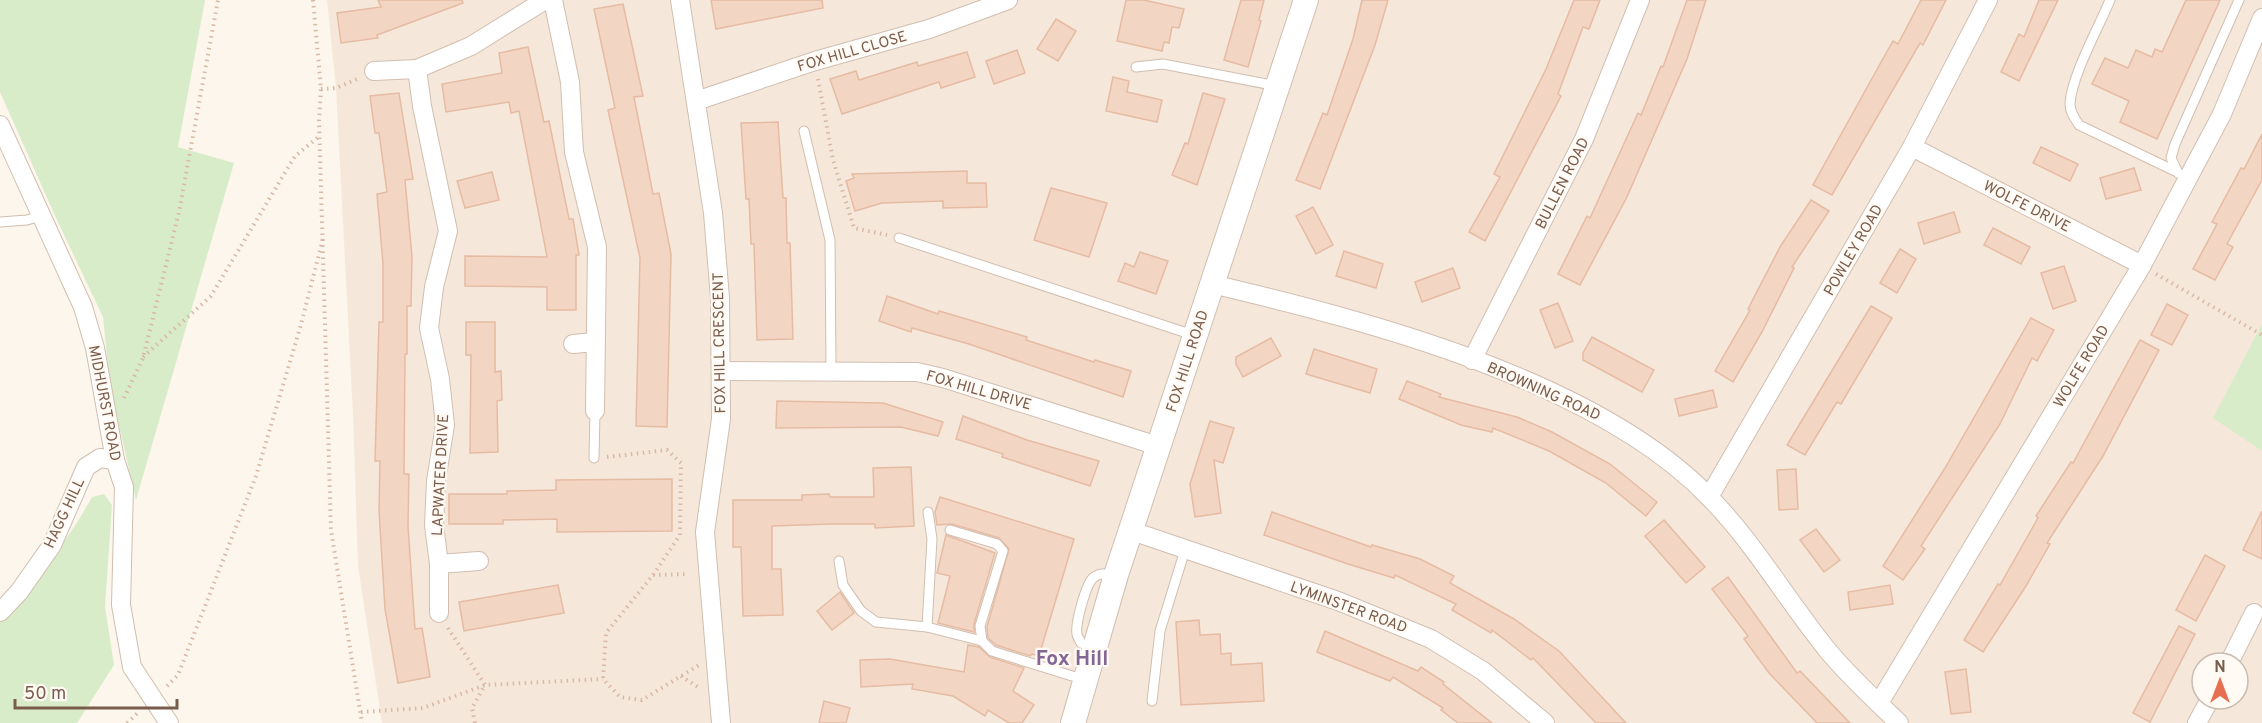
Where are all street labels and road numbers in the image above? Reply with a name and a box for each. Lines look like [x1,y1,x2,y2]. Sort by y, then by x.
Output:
street label: FOX HILL CLOSE [795,28,909,77]
street label: BULLEN ROAD [1532,135,1595,233]
street label: WOLFE DRIVE [1979,177,2073,238]
street label: POWLEY ROAD [1820,202,1888,300]
street label: FOX HILL CRESCENT [710,272,731,414]
street label: FOX HILL ROAD [1163,308,1214,415]
street label: WOLFE ROAD [2050,322,2114,412]
street label: MIDHURST ROAD [83,344,124,463]
street label: BROWNING ROAD [1484,359,1603,426]
street label: FOX HILL DRIVE [924,367,1034,416]
street label: LAPWATER DRIVE [429,414,454,536]
street label: HAGG HILL [41,476,90,552]
street label: LYMINSTER ROAD [1287,578,1410,638]

